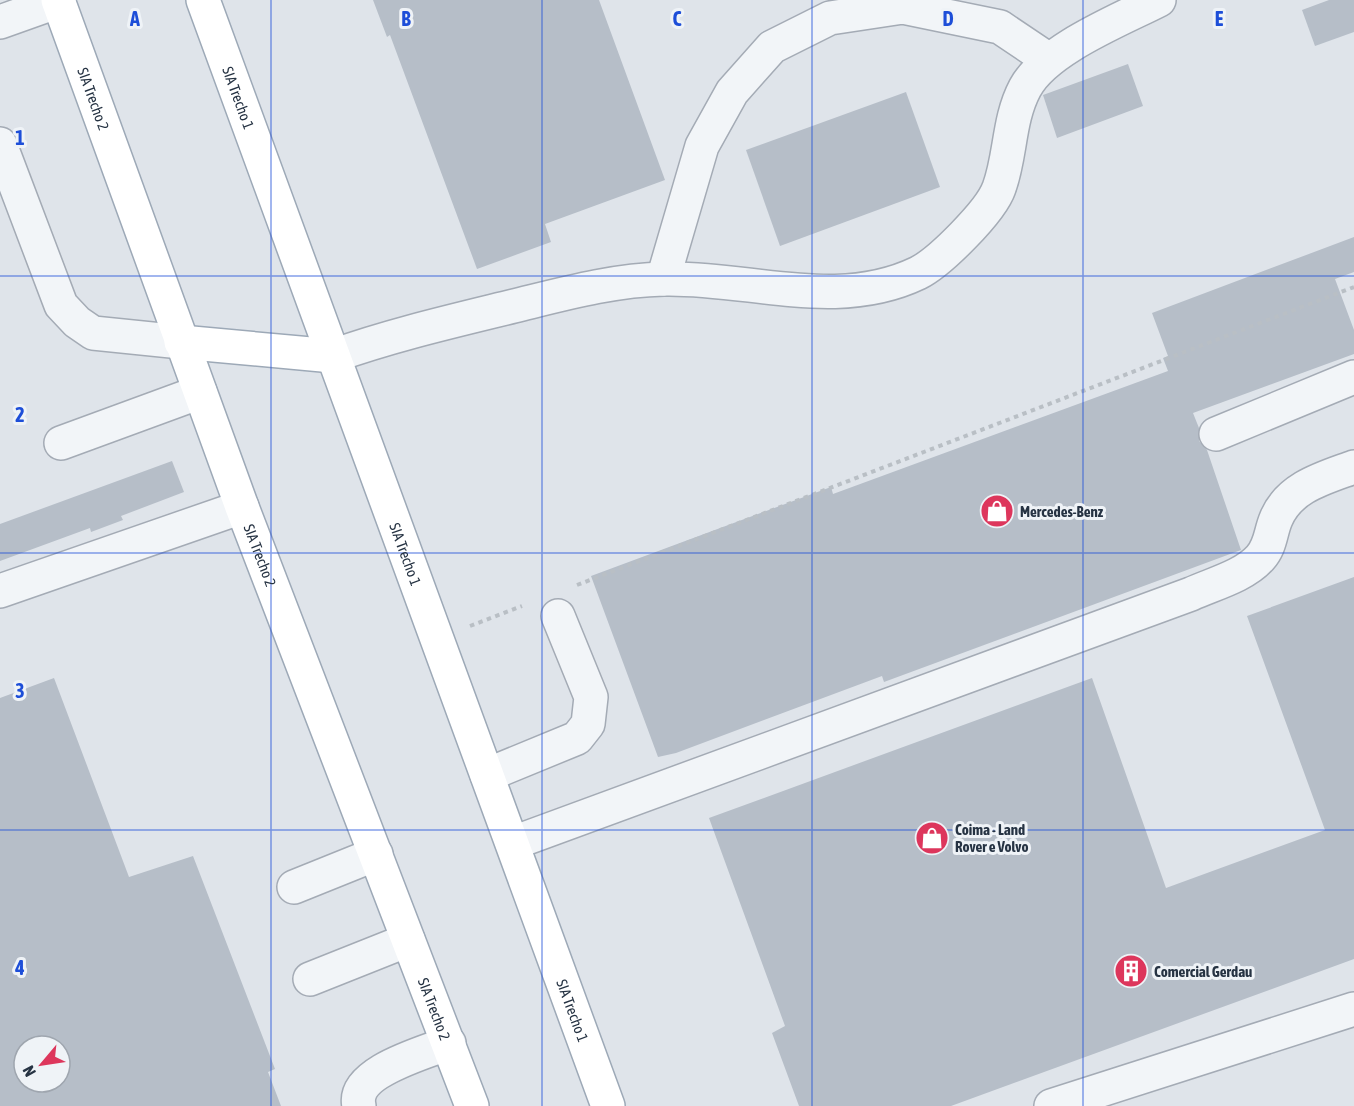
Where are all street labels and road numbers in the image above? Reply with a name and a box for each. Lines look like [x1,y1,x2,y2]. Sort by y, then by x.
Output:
street label: SIA Trecho 1 [220,64,258,131]
street label: SIA Trecho 2 [75,65,113,132]
street label: SIA Trecho 1 [387,520,425,588]
street label: SIA Trecho 2 [241,522,280,589]
street label: SIA Trecho 2 [415,975,454,1043]
street label: SIA Trecho 1 [554,977,592,1044]

